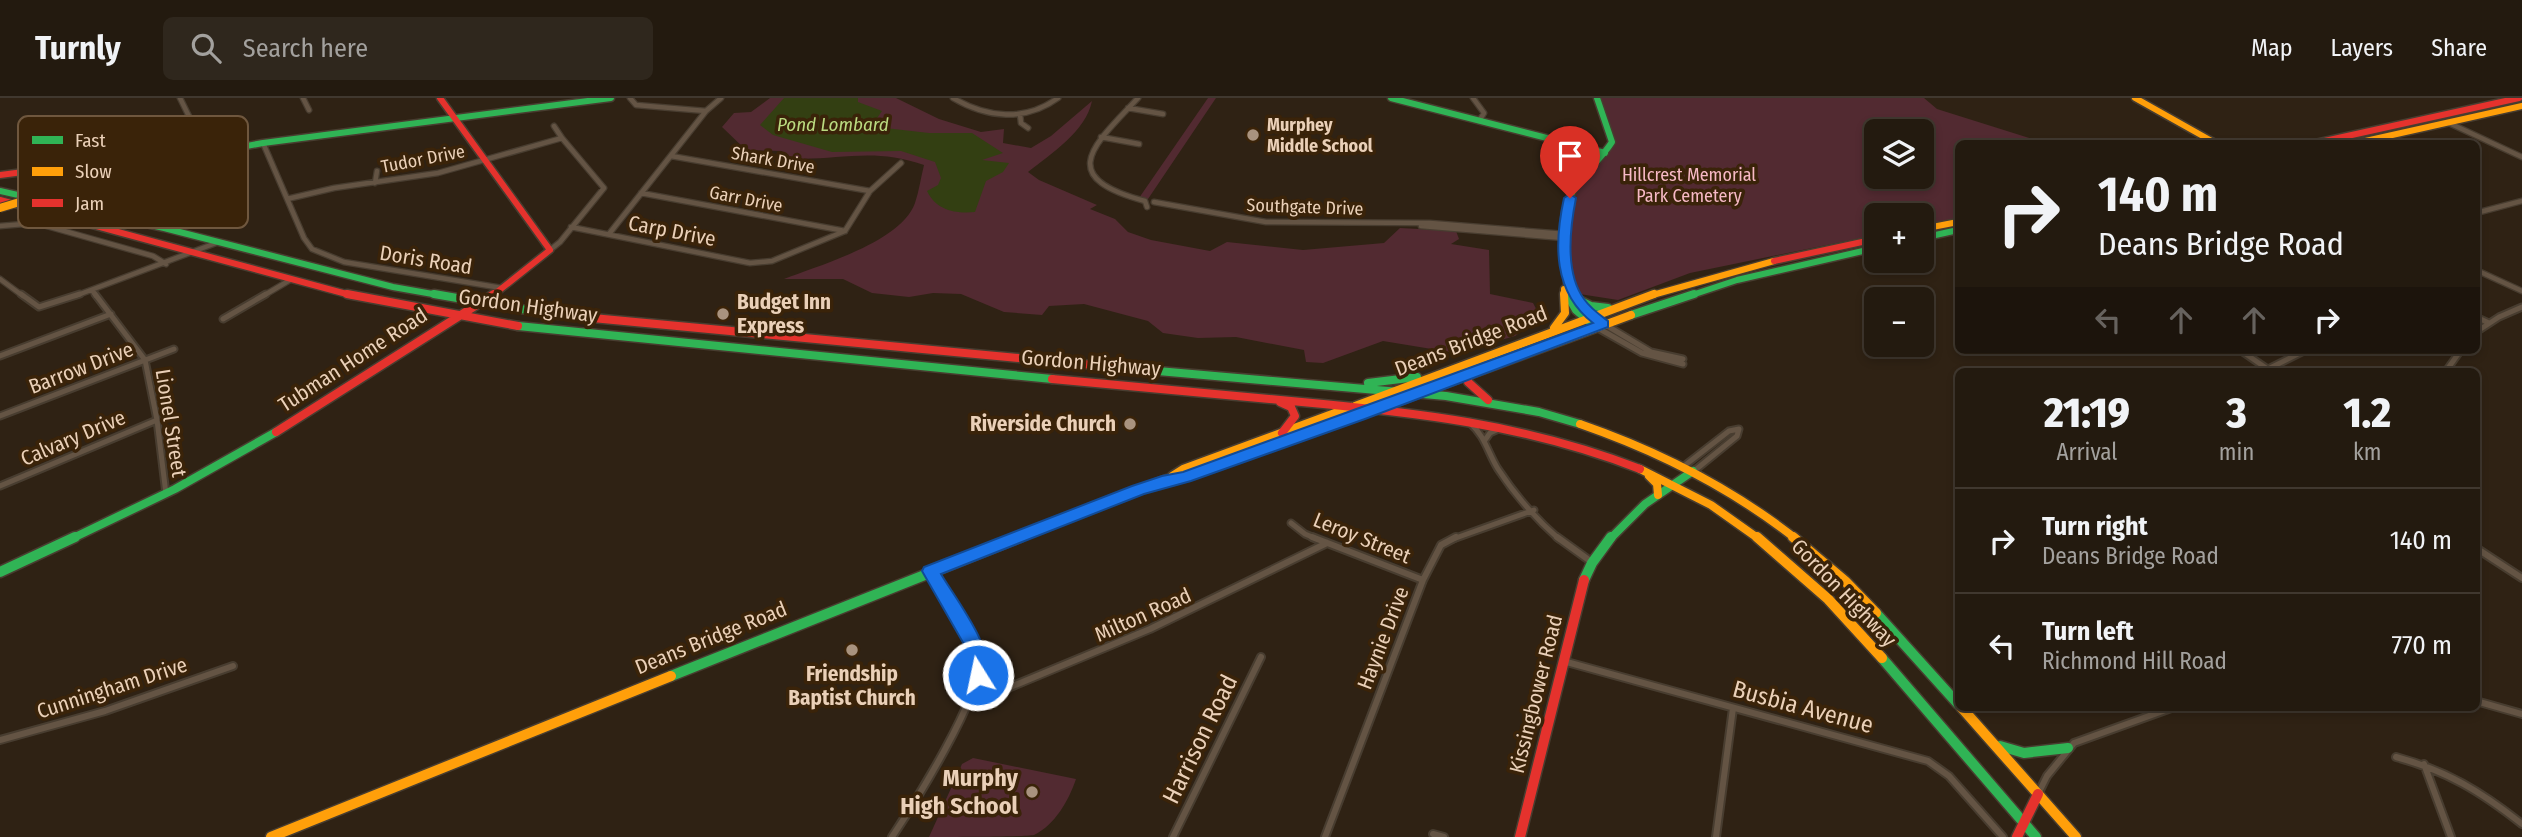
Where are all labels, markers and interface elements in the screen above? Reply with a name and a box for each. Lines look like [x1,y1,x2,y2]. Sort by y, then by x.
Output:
search box [163,17,653,80]
text: Turnly [35,28,121,68]
icon: search [187,29,225,67]
text: Search here [243,33,368,64]
text: Map [2251,34,2293,62]
text: Layers [2331,34,2393,62]
text: Share [2431,34,2487,62]
water label: Pond Lombard [777,113,889,136]
place label: Murphey Middle School [1267,114,1373,157]
legend [18,116,248,228]
map controls [1864,119,1934,357]
button: layers [1864,119,1934,189]
pin [1540,126,1600,198]
marker: Murphey Middle School [1245,127,1261,143]
text: Fast [75,129,106,152]
icon: arrive [1551,137,1589,175]
street label: Tudor Drive [379,140,467,178]
street label: Shark Drive [730,142,816,178]
text: Slow [75,160,112,183]
park label: Hillcrest Memorial Park Cemetery [1622,164,1756,207]
text: 140 m [2098,165,2218,224]
icon: right [1983,168,2074,259]
street label: Garr Drive [708,181,785,217]
text: Jam [75,192,104,215]
street label: Southgate Drive [1246,194,1364,220]
button: + [1864,203,1934,273]
street label: Carp Drive [626,210,718,252]
text: Deans Bridge Road [2098,225,2344,263]
street label: Doris Road [378,240,474,280]
street label: Gordon Highway [457,283,600,329]
button: − [1864,287,1934,357]
place label: Budget Inn Express [737,289,831,339]
street label: Deans Bridge Road [1391,300,1551,382]
icon: left [2089,301,2127,339]
icon: ahead [2162,301,2200,339]
icon: ahead [2235,301,2273,339]
icon: right [2308,301,2346,339]
street label: Tubman Home Road [274,302,432,418]
marker: Budget Inn Express [715,306,731,322]
street label: Barrow Drive [25,336,137,400]
street label: Gordon Highway [1020,344,1162,382]
street label: Lionel Street [150,367,192,479]
text: 21:19 [2044,388,2130,438]
text: 3 [2227,388,2247,438]
text: 1.2 [2343,388,2391,438]
street label: Calvary Drive [17,404,129,472]
place label: Riverside Church [970,411,1116,437]
marker: Riverside Church [1122,416,1138,432]
text: Arrival [2056,438,2117,466]
text: min [2219,438,2254,466]
text: km [2353,438,2381,466]
street label: Leroy Street [1309,507,1415,569]
text: Turn right [2042,511,2148,542]
icon: right [1983,522,2021,560]
text: 140 m [2390,525,2452,556]
street label: Gordon Highway [1786,534,1902,653]
text: Deans Bridge Road [2042,542,2219,570]
street label: Milton Road [1091,582,1195,648]
street label: Haynie Drive [1351,583,1415,693]
street label: Deans Bridge Road [631,596,791,680]
street label: Kissingbower Road [1504,612,1568,776]
text: Turn left [2042,616,2134,647]
icon: left [1983,627,2021,665]
text: 770 m [2391,630,2452,661]
position arrow [941,638,1015,712]
marker: Friendship Baptist Church [844,642,860,658]
text: Richmond Hill Road [2042,647,2227,675]
street label: Cunningham Drive [34,651,190,725]
place label: Friendship Baptist Church [788,661,916,711]
street label: Harrison Road [1157,670,1243,808]
street label: Busbia Avenue [1730,675,1876,739]
place label: Murphy High School [900,764,1019,820]
marker: Murphy High School [1024,784,1040,800]

